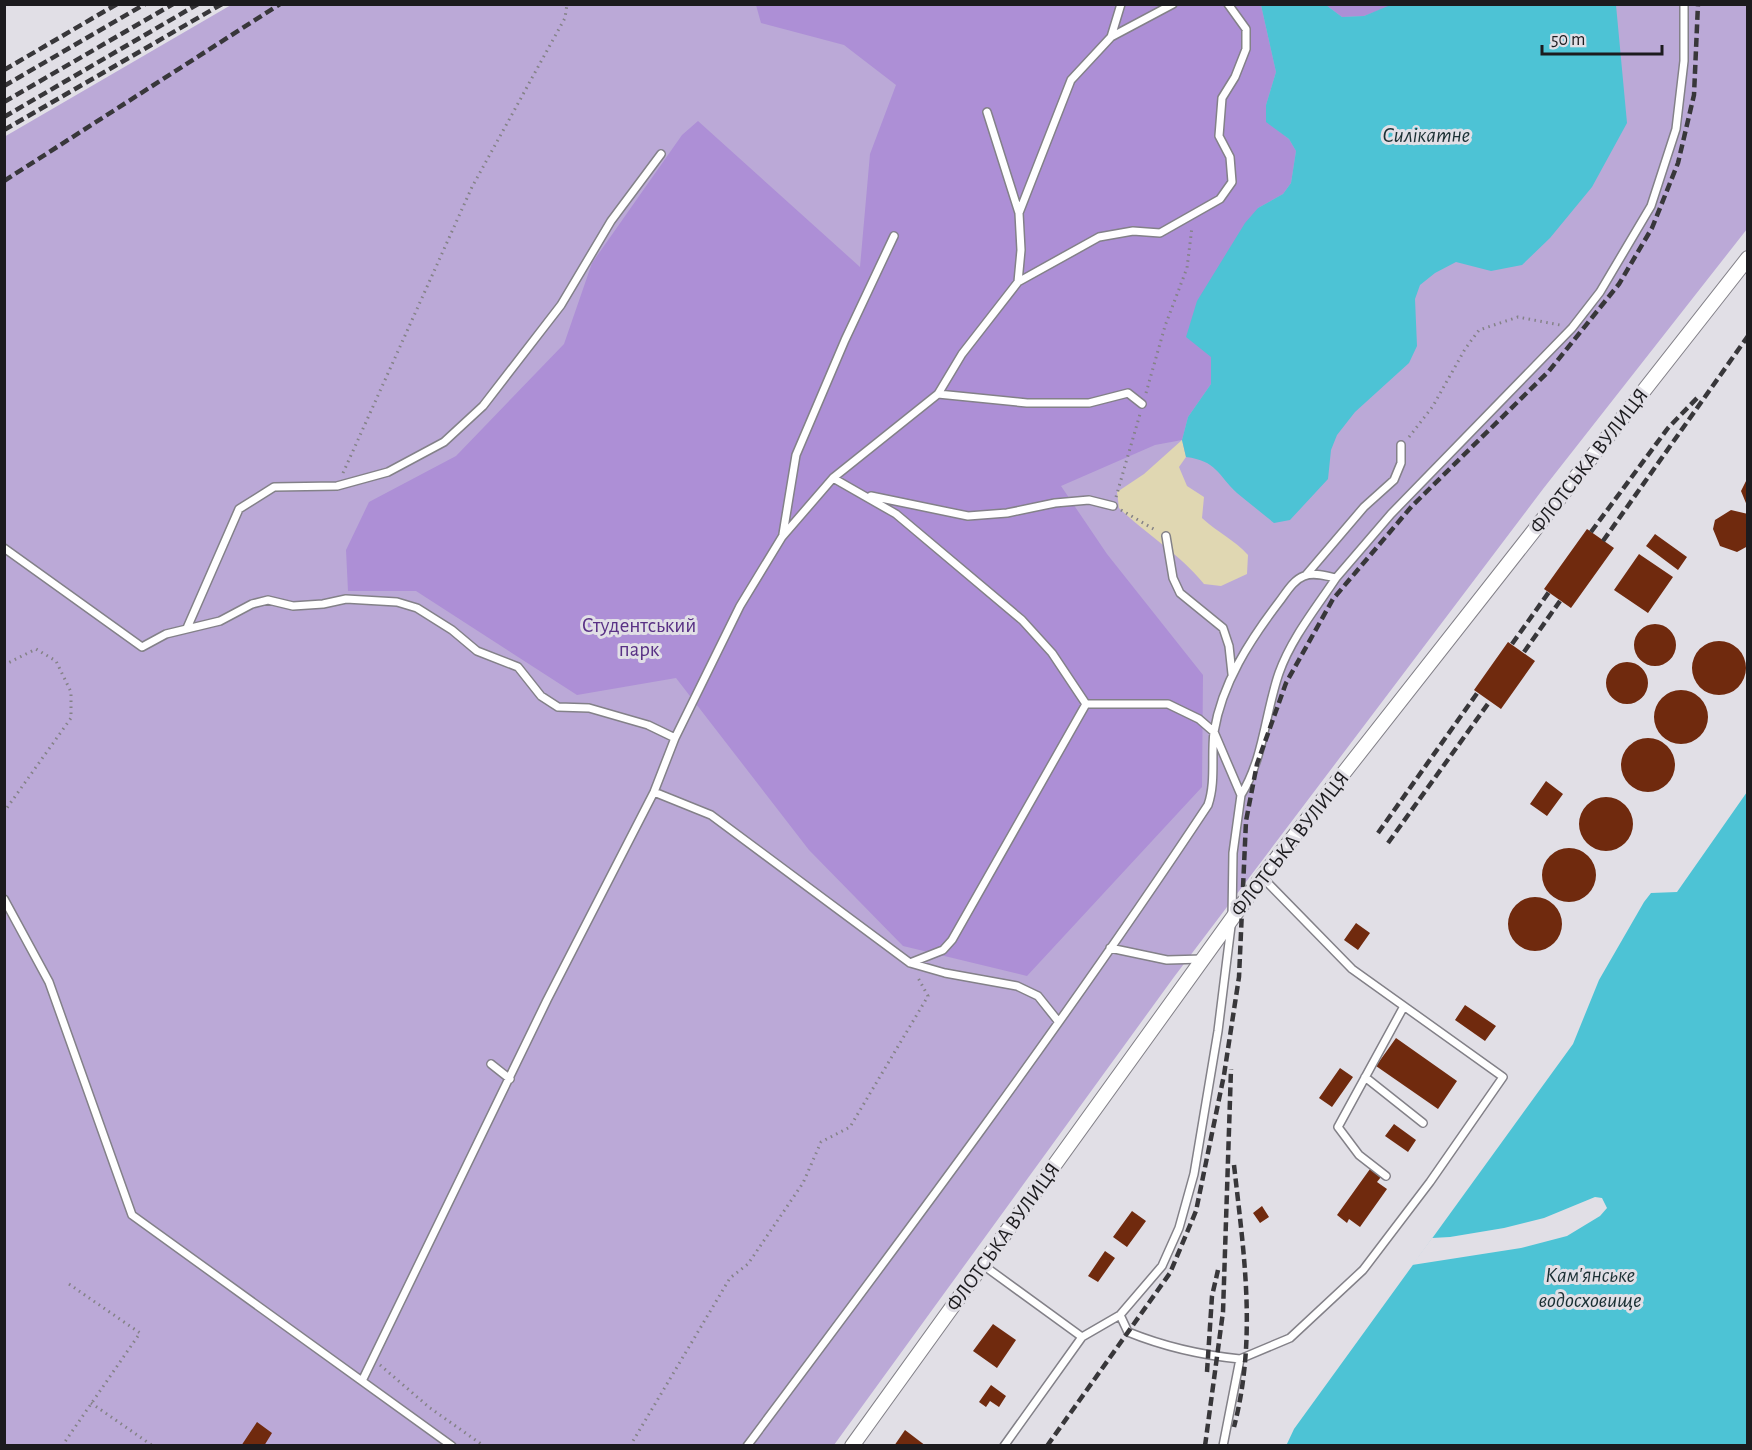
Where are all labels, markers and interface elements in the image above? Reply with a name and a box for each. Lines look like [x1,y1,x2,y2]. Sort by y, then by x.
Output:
scale bar [1542,18,1662,56]
text: 50 m [1551,31,1585,49]
water label: Силікатне [1382,124,1470,146]
street label: ФЛОТСЬКА ВУЛИЦЯ [1526,384,1652,538]
park label: Студентський парк [582,615,696,660]
street label: ФЛОТСЬКА ВУЛИЦЯ [1227,767,1353,921]
street label: ФЛОТСЬКА ВУЛИЦЯ [942,1159,1064,1315]
water label: Кам'янське водосховище [1539,1264,1641,1311]

